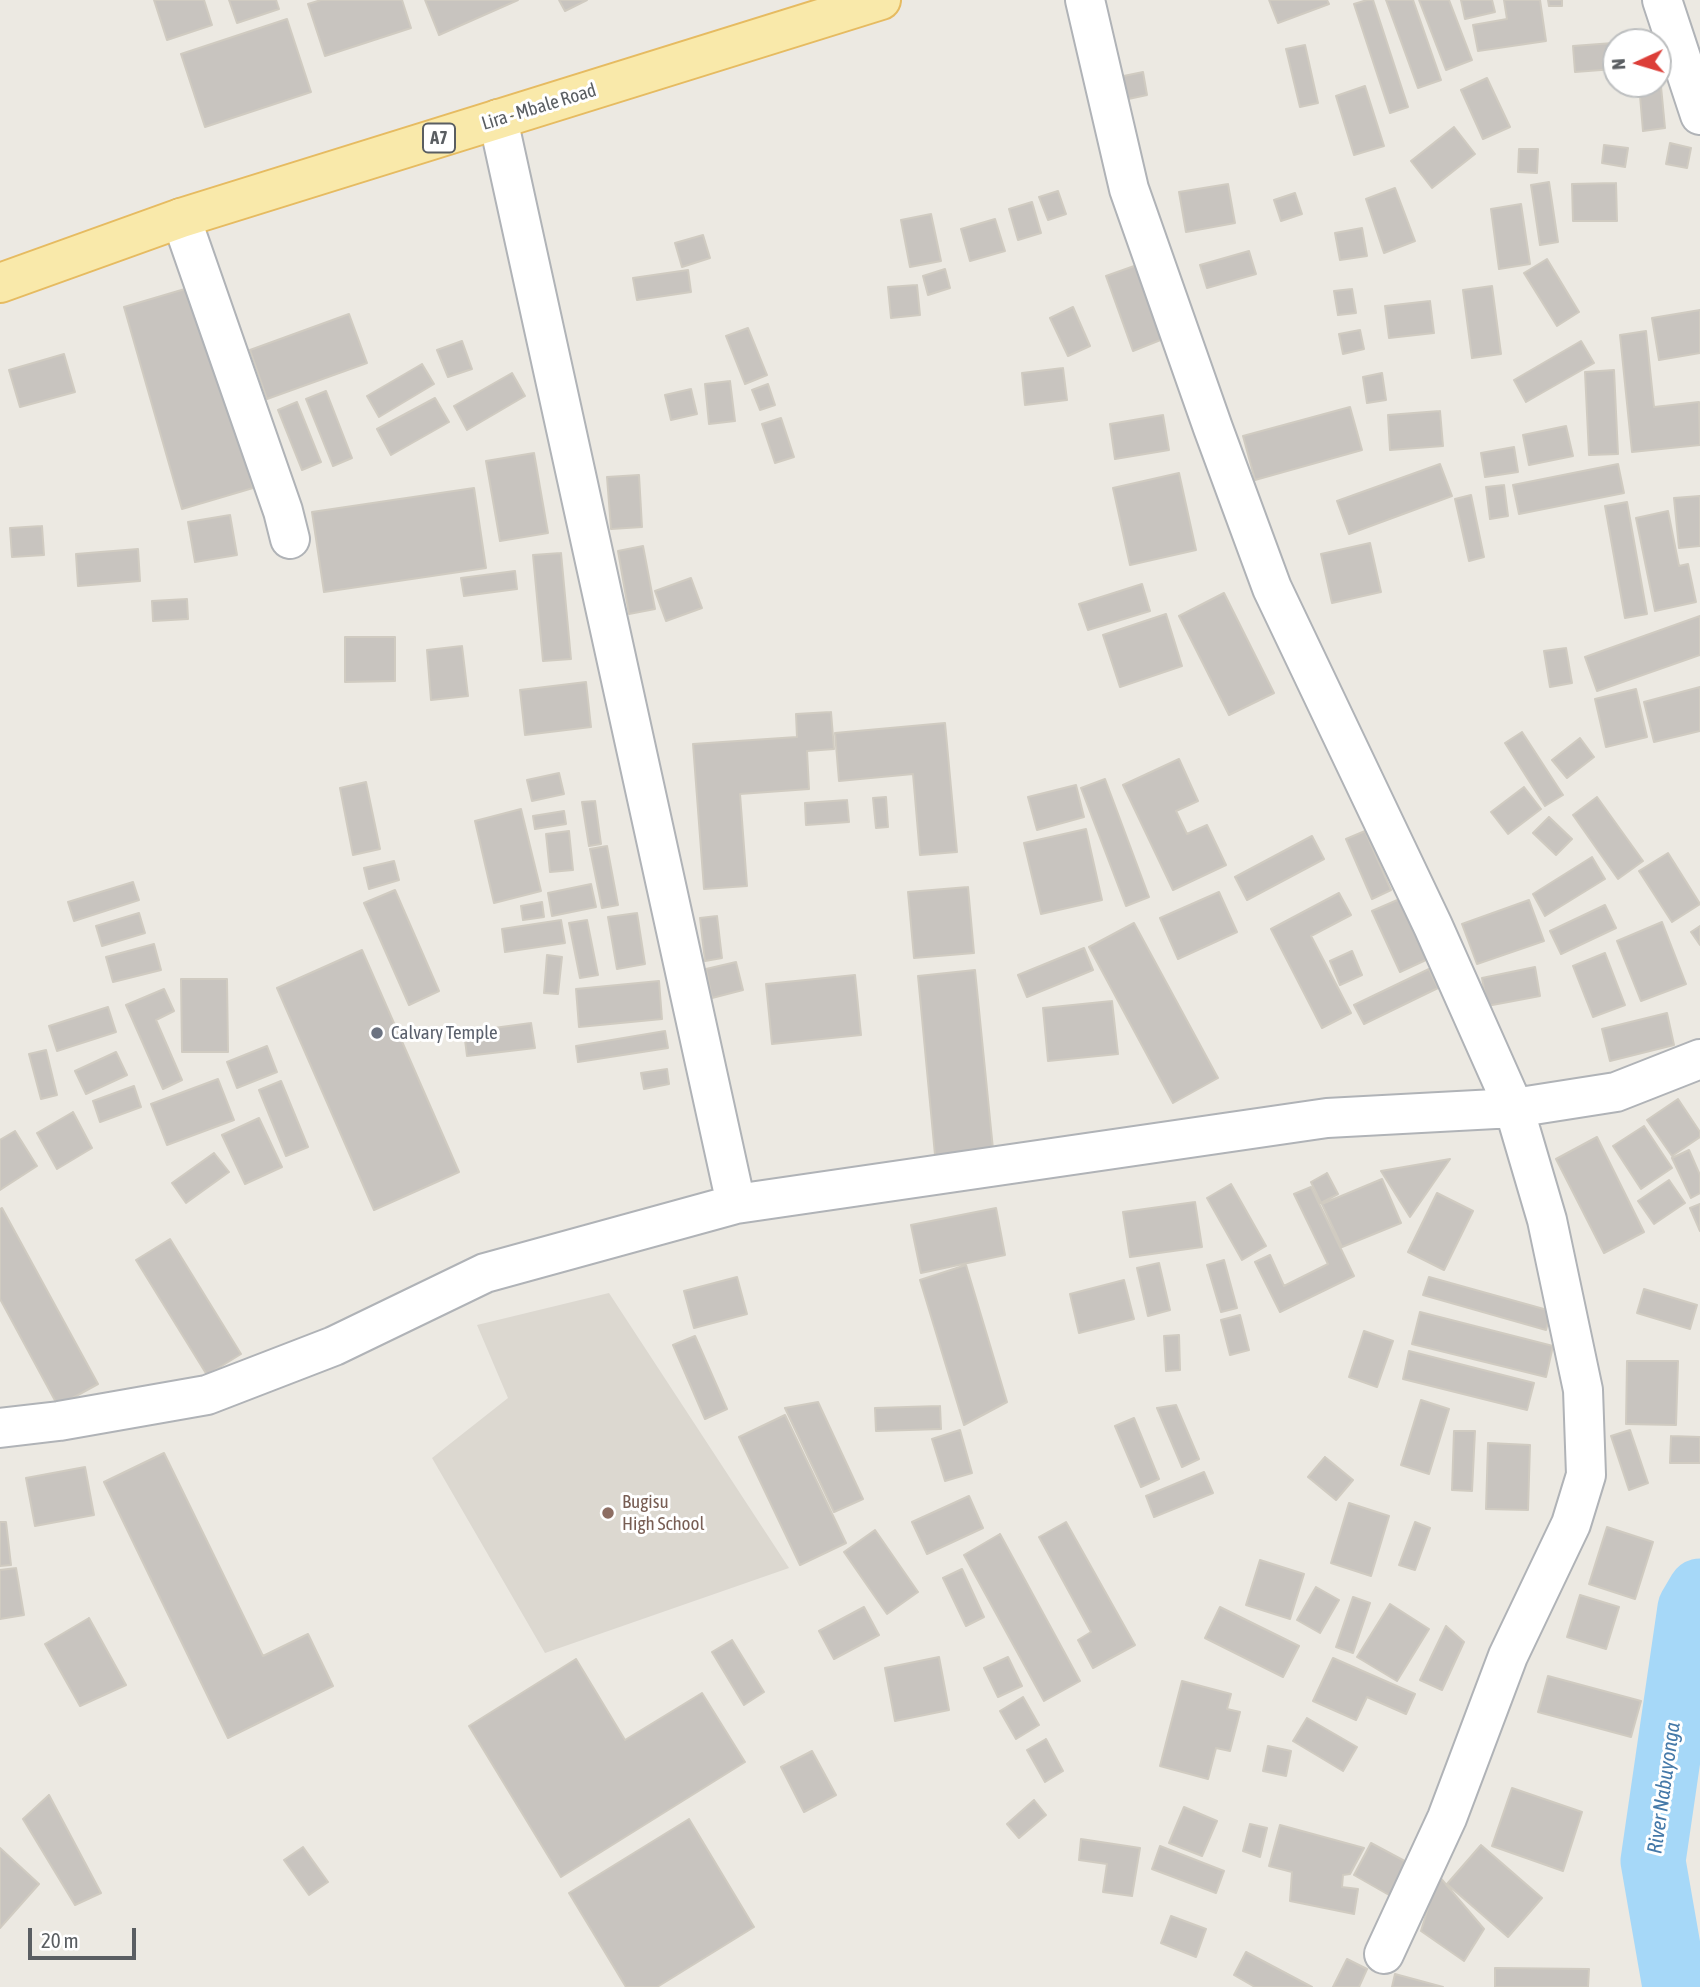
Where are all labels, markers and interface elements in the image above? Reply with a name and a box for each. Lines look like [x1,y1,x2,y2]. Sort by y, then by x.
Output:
north arrow [1602,28,1672,98]
text: N [1607,58,1629,71]
street label: Lira - Mbale Road [479,79,599,135]
road number: A7 [423,124,455,153]
place label: Calvary Temple [391,1022,498,1044]
marker: Calvary Temple [369,1025,385,1041]
place label: Bugisu High School [622,1491,705,1535]
marker: Bugisu High School [600,1505,616,1521]
water label: River Nabuyonga [1642,1721,1686,1855]
scale bar [32,1913,140,1957]
text: 20 m [41,1928,79,1952]

